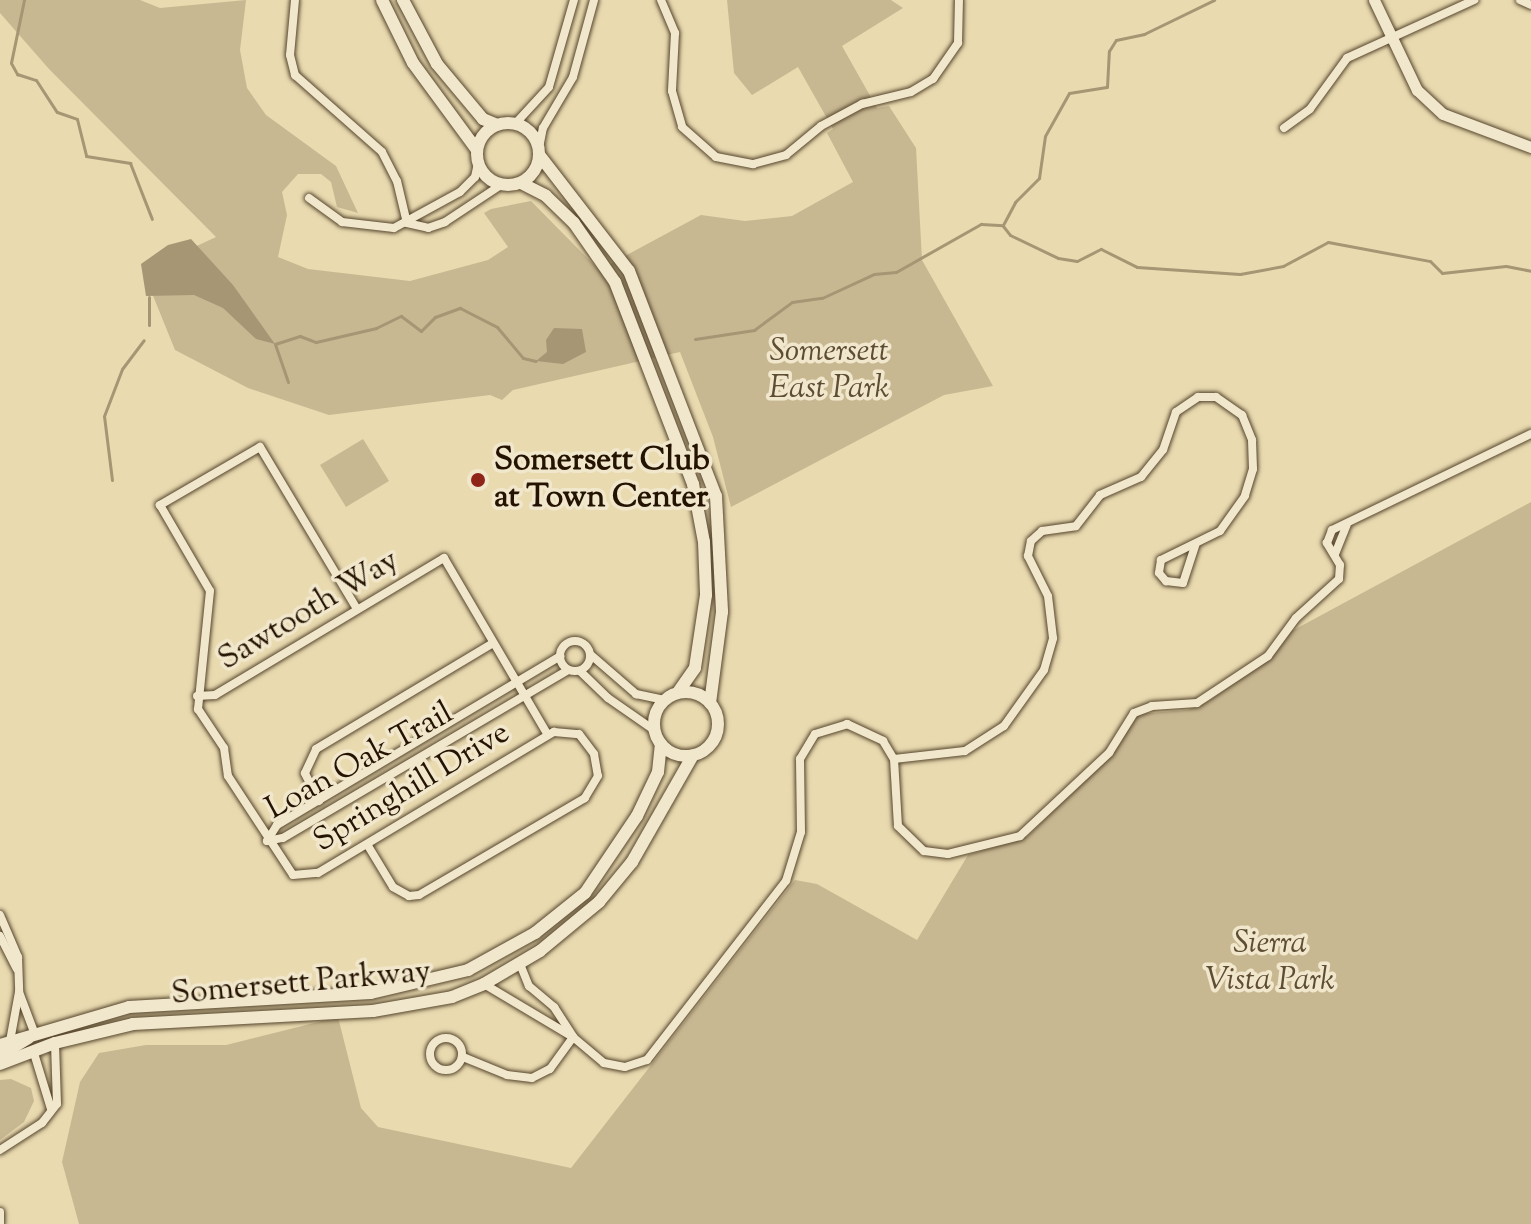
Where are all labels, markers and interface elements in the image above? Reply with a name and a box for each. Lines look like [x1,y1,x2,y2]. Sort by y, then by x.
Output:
park label: Somersett East Park [769,334,889,409]
place label: Somersett Club at Town Center [494,443,710,518]
marker: Somersett Club at Town Center [469,471,487,489]
street label: Sawtooth Way [212,542,406,680]
street label: Loan Oak Trail [260,695,460,829]
street label: Springhill Drive [307,714,517,862]
park label: Sierra Vista Park [1205,926,1335,1001]
street label: Somersett Parkway [170,954,432,1014]

